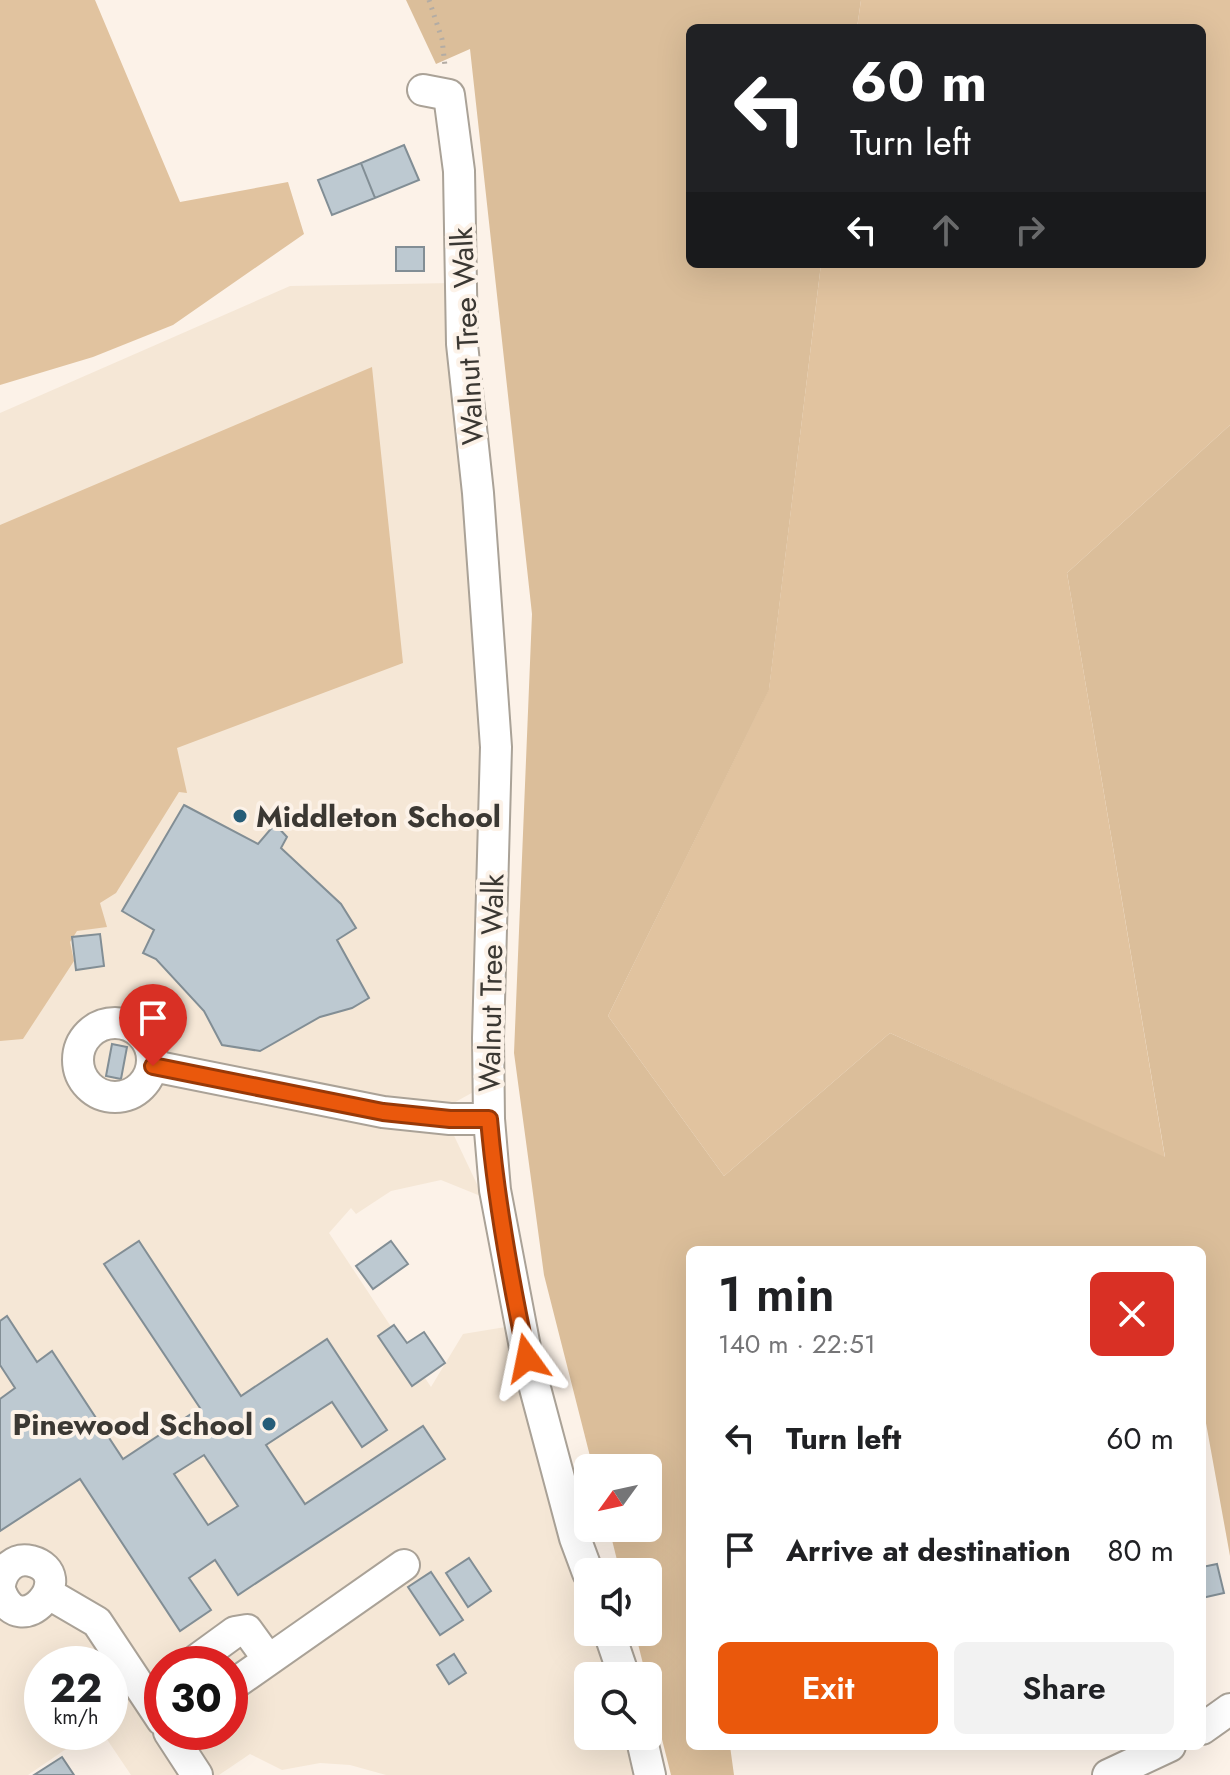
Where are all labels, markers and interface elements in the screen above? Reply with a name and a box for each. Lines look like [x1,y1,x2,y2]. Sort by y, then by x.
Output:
text: 60 m [850,41,987,122]
icon: left [718,56,822,160]
text: Turn left [850,116,971,168]
icon: left [840,208,884,252]
icon: ahead [924,208,968,252]
icon: right [1008,208,1052,252]
street label: Walnut Tree Walk [440,225,494,446]
place label: Middleton School [256,795,501,838]
marker: Middleton School [231,807,249,825]
street label: Walnut Tree Walk [468,873,514,1092]
pin [119,984,187,1066]
icon: arrive [131,996,175,1040]
text: 1 min [718,1260,835,1329]
button: close [1090,1272,1174,1356]
position arrow [485,1316,569,1400]
text: 140 m · 22:51 [718,1325,876,1363]
place label: Pinewood School [13,1403,253,1446]
marker: Pinewood School [260,1415,278,1433]
icon: left [718,1416,762,1460]
text: Turn left [786,1417,901,1460]
text: 60 m [1106,1417,1174,1460]
north arrow [574,1454,662,1542]
map controls [574,1454,662,1750]
icon: arrive [718,1528,762,1572]
text: Arrive at destination [786,1529,1071,1572]
text: 80 m [1107,1529,1174,1572]
button: sound [574,1558,662,1646]
button: Exit [718,1642,938,1734]
button: Share [954,1642,1174,1734]
speed limit sign: 30 [144,1646,248,1750]
text: 22 [50,1659,102,1717]
button: search [574,1662,662,1750]
text: km/h [53,1703,99,1732]

